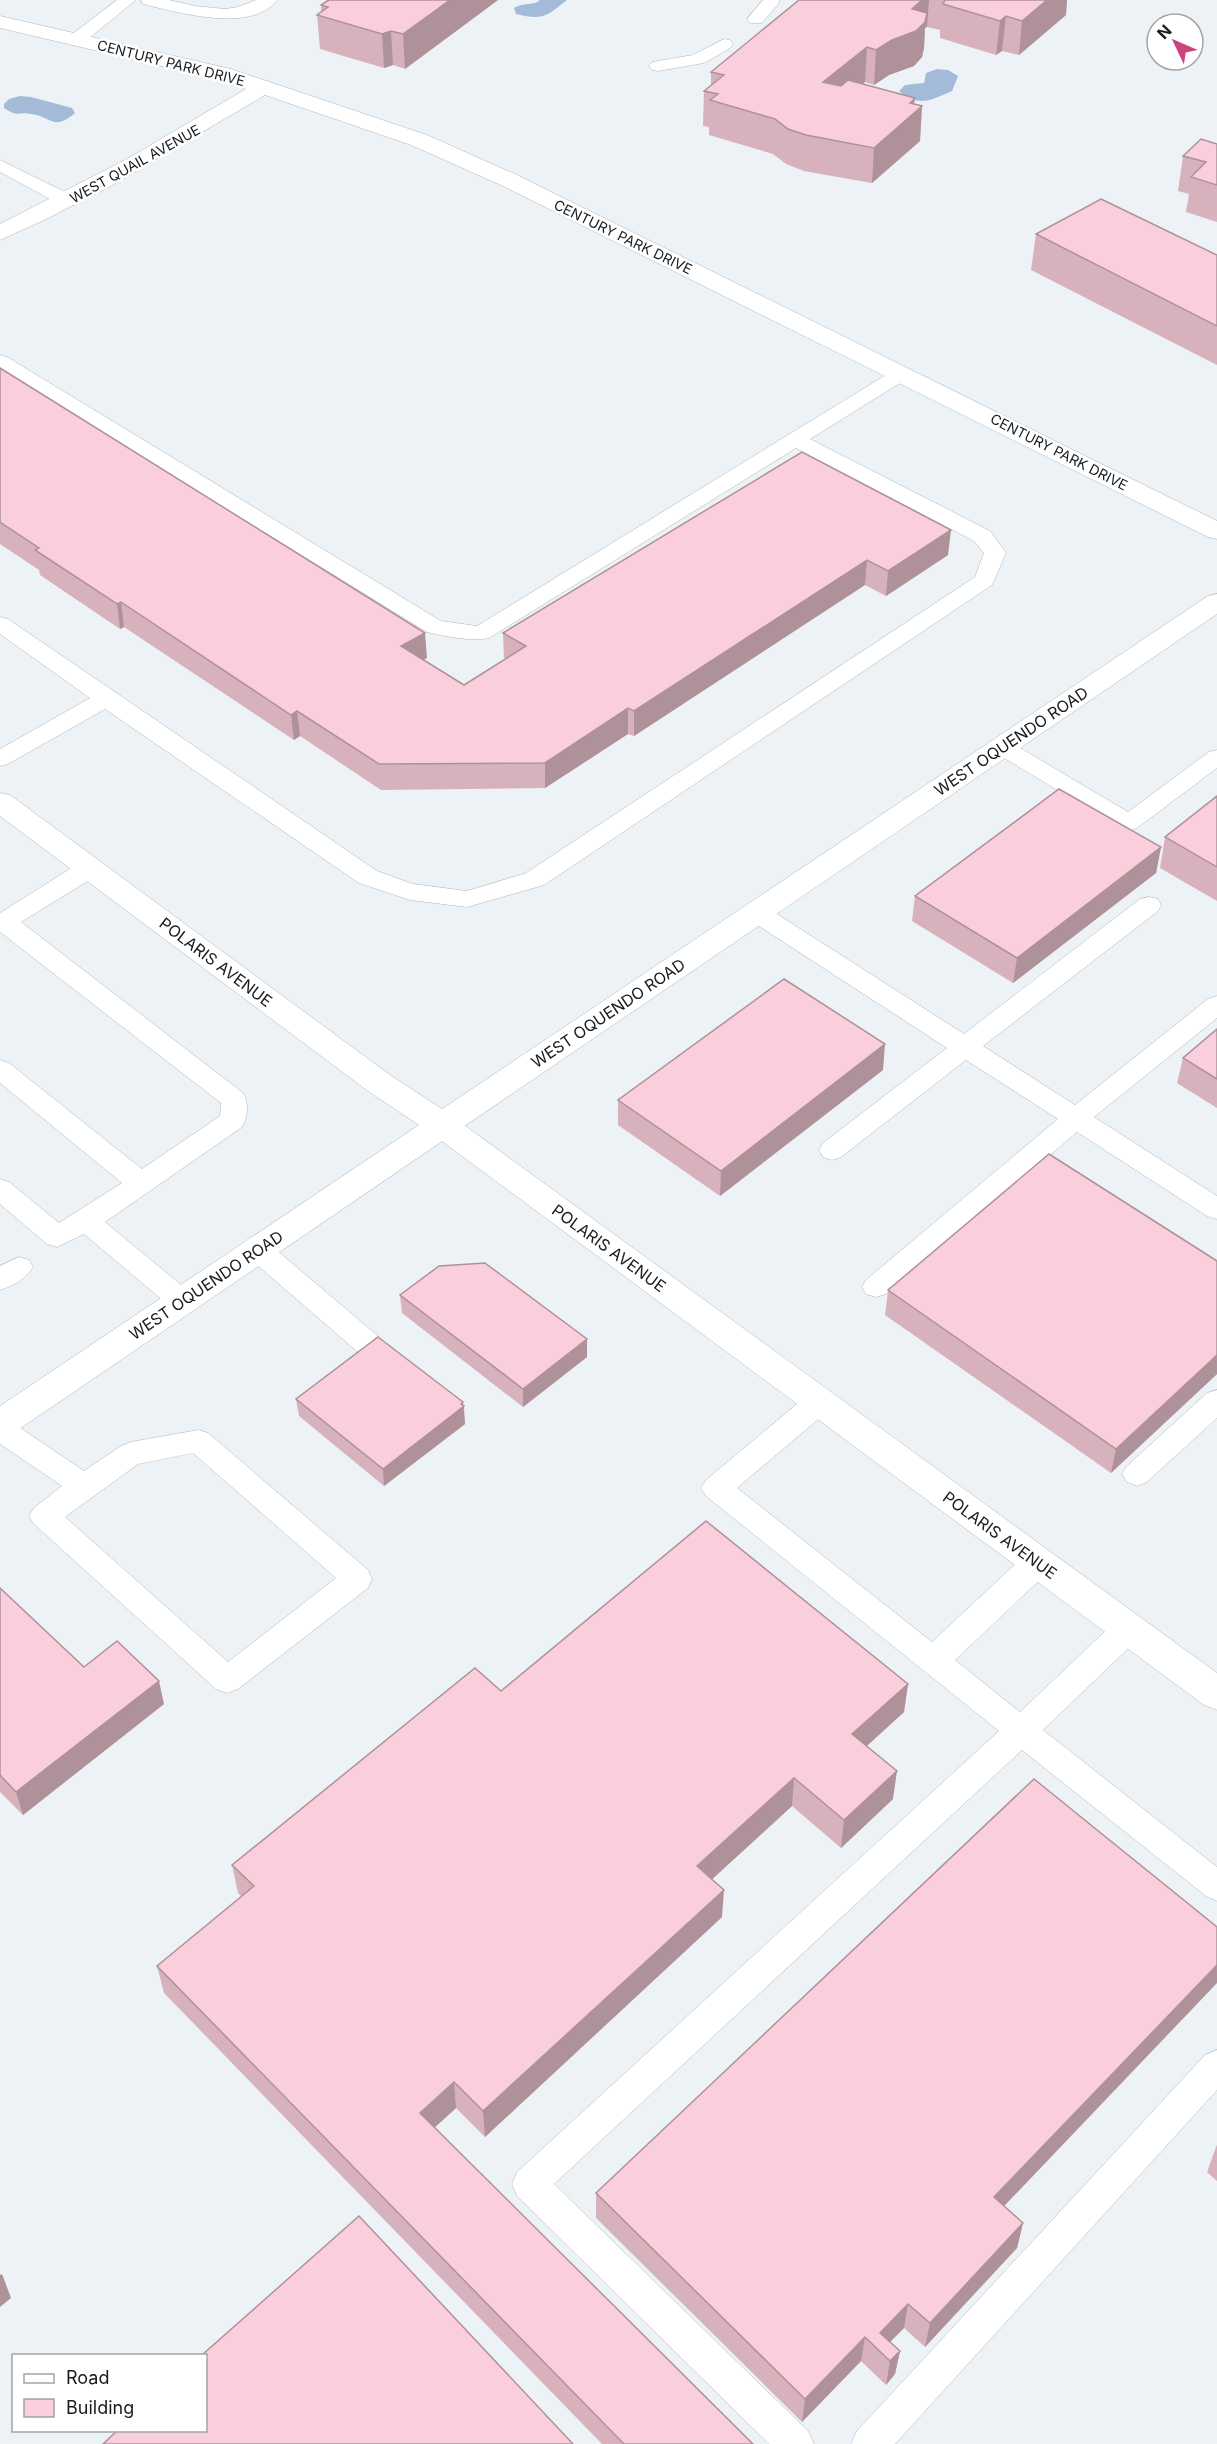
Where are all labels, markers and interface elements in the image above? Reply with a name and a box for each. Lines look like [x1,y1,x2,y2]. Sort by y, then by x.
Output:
north arrow [1145,12,1205,72]
text: N [1153,20,1176,43]
street label: CENTURY PARK DRIVE [95,36,247,89]
street label: WEST QUAIL AVENUE [67,121,203,206]
street label: CENTURY PARK DRIVE [551,196,695,277]
street label: CENTURY PARK DRIVE [988,410,1131,494]
street label: WEST OQUENDO ROAD [930,682,1092,800]
street label: POLARIS AVENUE [156,913,276,1011]
street label: WEST OQUENDO ROAD [527,954,689,1072]
street label: POLARIS AVENUE [548,1200,670,1296]
street label: WEST OQUENDO ROAD [125,1226,287,1344]
street label: POLARIS AVENUE [939,1487,1061,1583]
legend [12,2354,207,2432]
text: Road [66,2367,109,2388]
text: Building [66,2397,134,2418]

